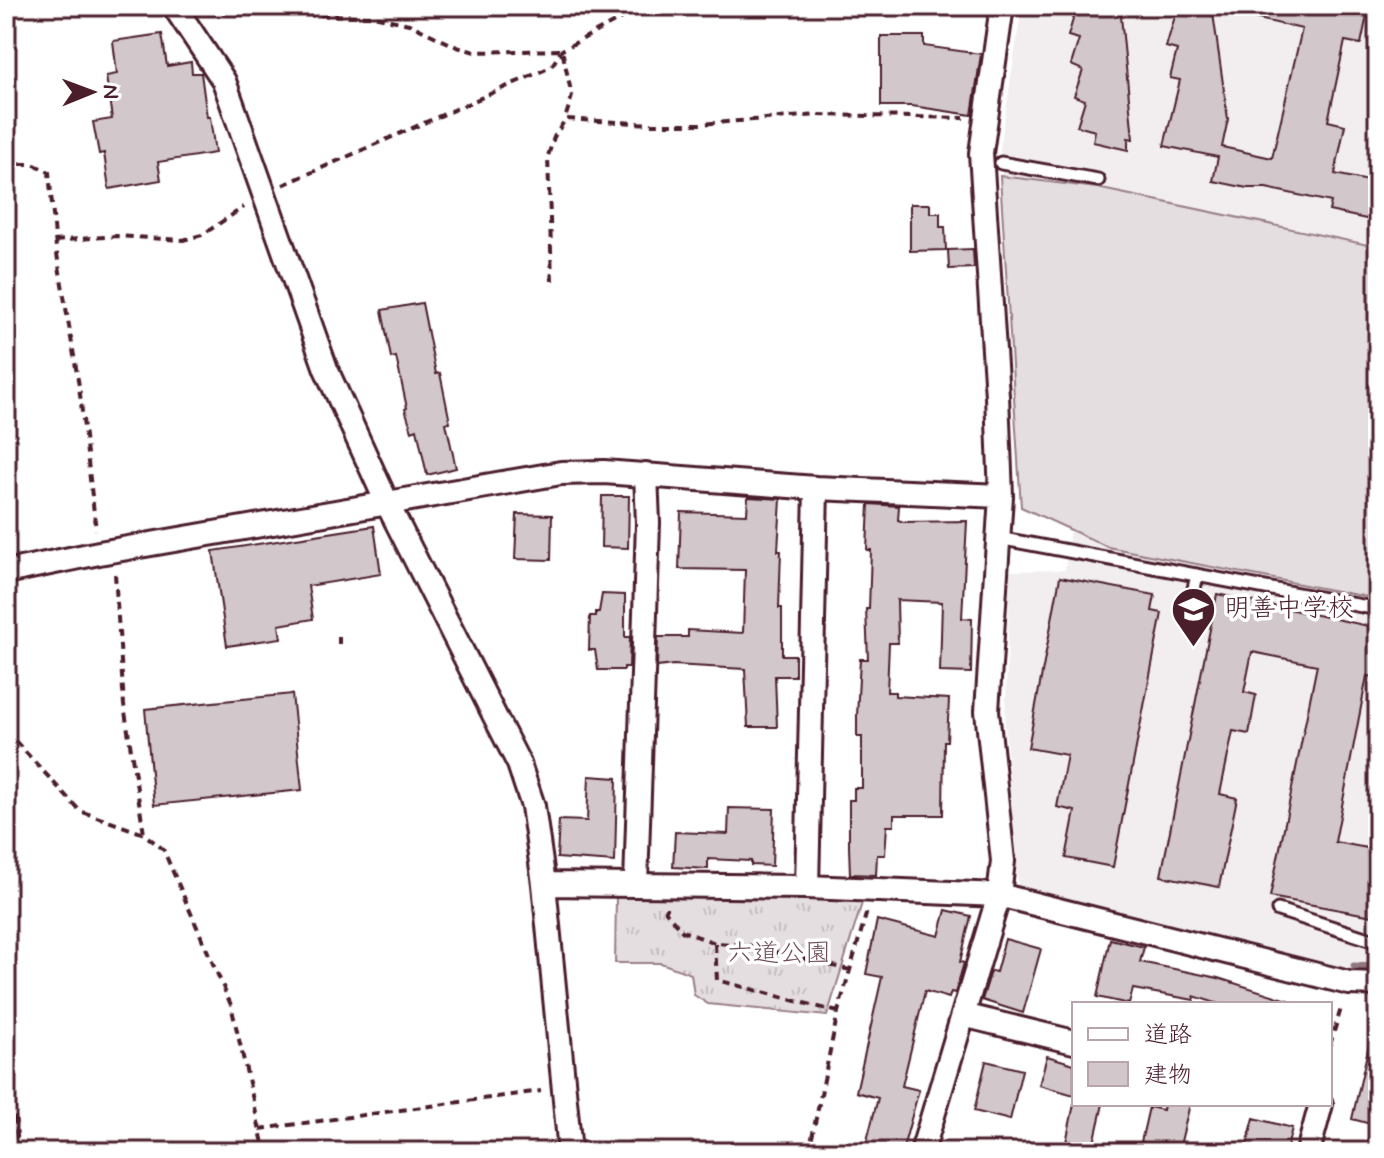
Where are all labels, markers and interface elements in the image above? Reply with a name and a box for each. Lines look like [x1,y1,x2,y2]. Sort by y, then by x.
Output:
north arrow [52,52,132,132]
text: N [96,84,124,99]
school or university icon: 明善中学校 [1169,585,1217,648]
place label: 明善中学校 [1224,592,1354,626]
park label: 六道公園 [727,937,831,971]
legend [1072,1002,1332,1106]
text: 道路 [1144,1020,1192,1051]
text: 建物 [1144,1060,1192,1091]

